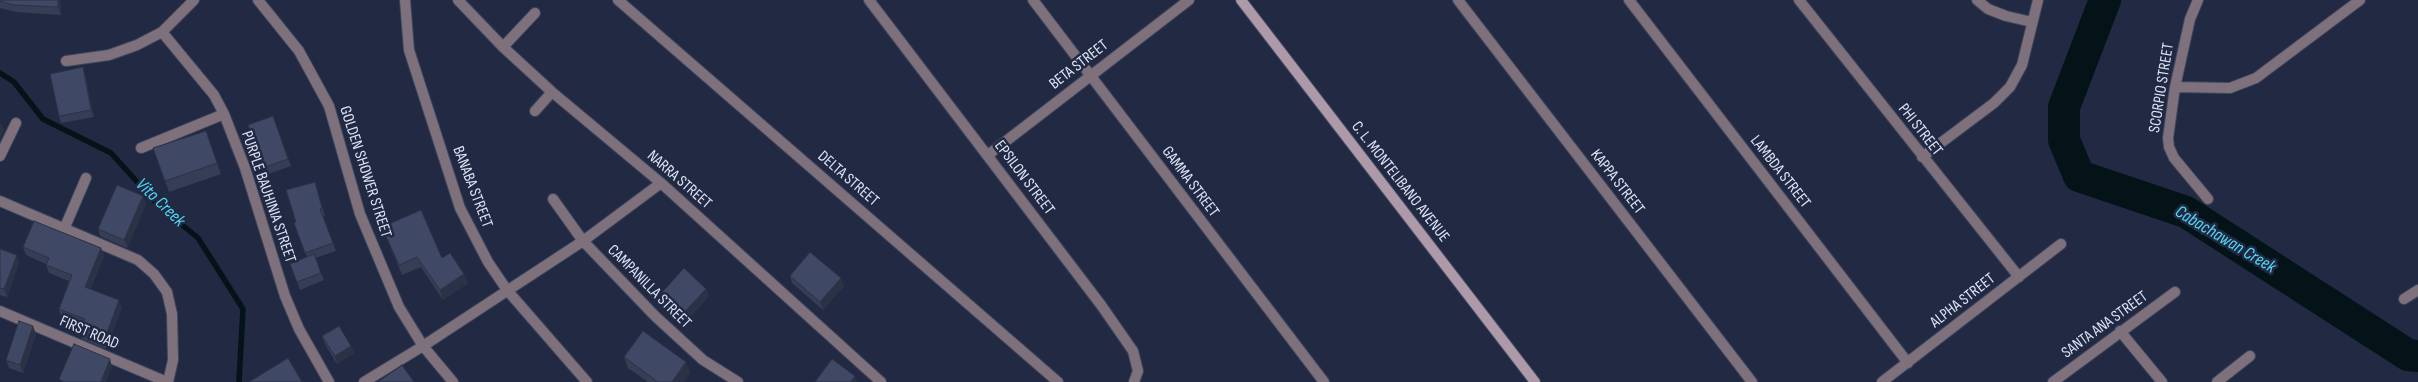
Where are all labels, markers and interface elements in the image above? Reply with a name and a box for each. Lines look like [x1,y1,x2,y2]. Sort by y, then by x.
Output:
street label: BETA STREET [1046,36,1112,94]
street label: SCORPIO STREET [2145,42,2179,134]
street label: PHI STREET [1894,100,1946,160]
street label: GOLDEN SHOWER STREET [335,104,395,240]
street label: C. L. MONTELIBANO AVENUE [1347,118,1453,246]
street label: PURPLE BAUHINIA STREET [236,129,300,265]
street label: LAMBDA STREET [1746,132,1814,212]
street label: EPSILON STREET [990,137,1058,219]
street label: GAMMA STREET [1157,143,1223,221]
street label: BANABA STREET [448,144,496,230]
street label: KAPPA STREET [1586,146,1648,218]
street label: NARRA STREET [643,147,715,213]
street label: DELTA STREET [813,147,883,211]
water label: Vito Creek [131,174,189,232]
water label: Cabachawan Creek [2171,201,2279,279]
street label: CAMPANILLA STREET [603,241,695,333]
street label: ALPHA STREET [1927,270,1999,332]
street label: SANTA ANA STREET [2058,287,2152,363]
street label: FIRST ROAD [56,312,122,354]

